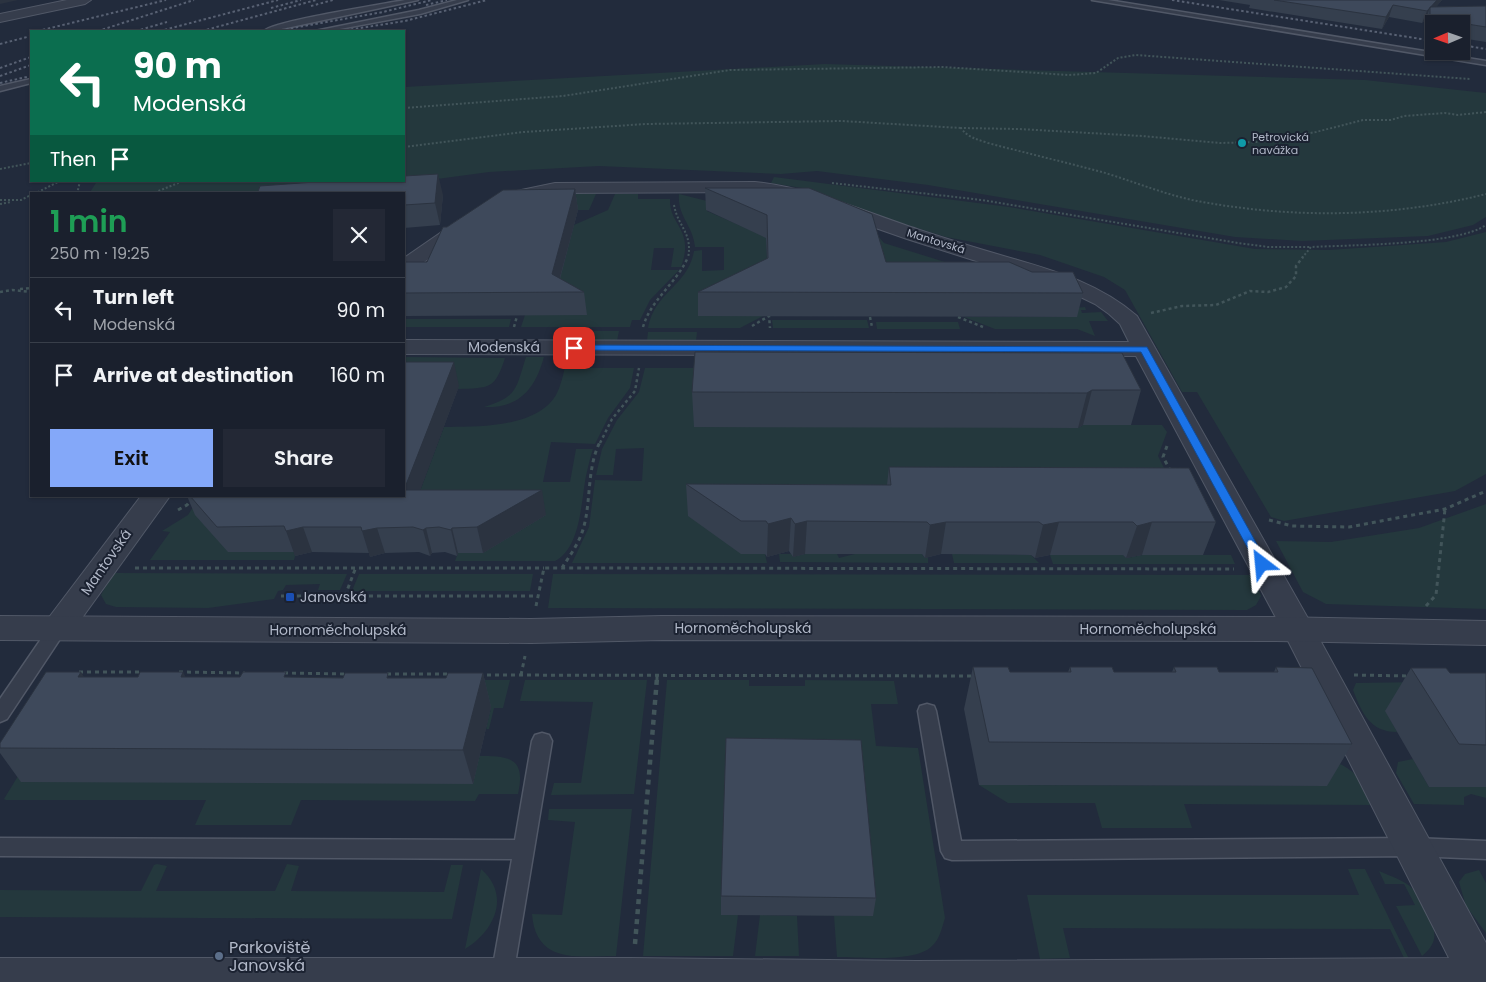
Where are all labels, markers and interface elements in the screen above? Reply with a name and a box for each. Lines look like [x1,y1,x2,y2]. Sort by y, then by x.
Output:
north arrow [1425,15,1470,60]
map controls [1425,15,1470,60]
text: 90 m [133,41,222,90]
icon: left [50,50,115,115]
text: Modenská [133,88,246,119]
place label: Petrovická navážka [1252,129,1309,158]
marker: Petrovická navážka [1236,137,1248,149]
icon: arrive [106,145,134,173]
text: Then [50,146,96,173]
text: 1 min [50,200,128,243]
button: close [333,209,385,261]
street label: Mantovská [905,225,967,257]
text: 250 m · 19:25 [50,242,150,265]
text: Turn left [93,284,174,311]
icon: left [50,296,78,324]
text: 90 m [336,297,385,324]
text: Modenská [93,313,175,336]
pin [553,327,595,369]
icon: arrive [560,334,588,362]
street label: Modenská [468,337,540,357]
icon: arrive [50,361,78,389]
text: Arrive at destination [93,362,294,389]
text: 160 m [330,362,385,389]
button: Exit [50,429,213,487]
button: Share [223,429,385,487]
street label: Mantovská [76,525,136,599]
position arrow [1235,537,1287,589]
place label: Janovská [300,587,367,607]
marker: Janovská [284,591,296,603]
street label: Hornoměcholupská [674,618,812,638]
street label: Hornoměcholupská [1079,619,1217,639]
street label: Hornoměcholupská [269,620,407,640]
place label: Parkoviště Janovská [229,936,311,977]
marker: Parkoviště Janovská [213,950,225,962]

